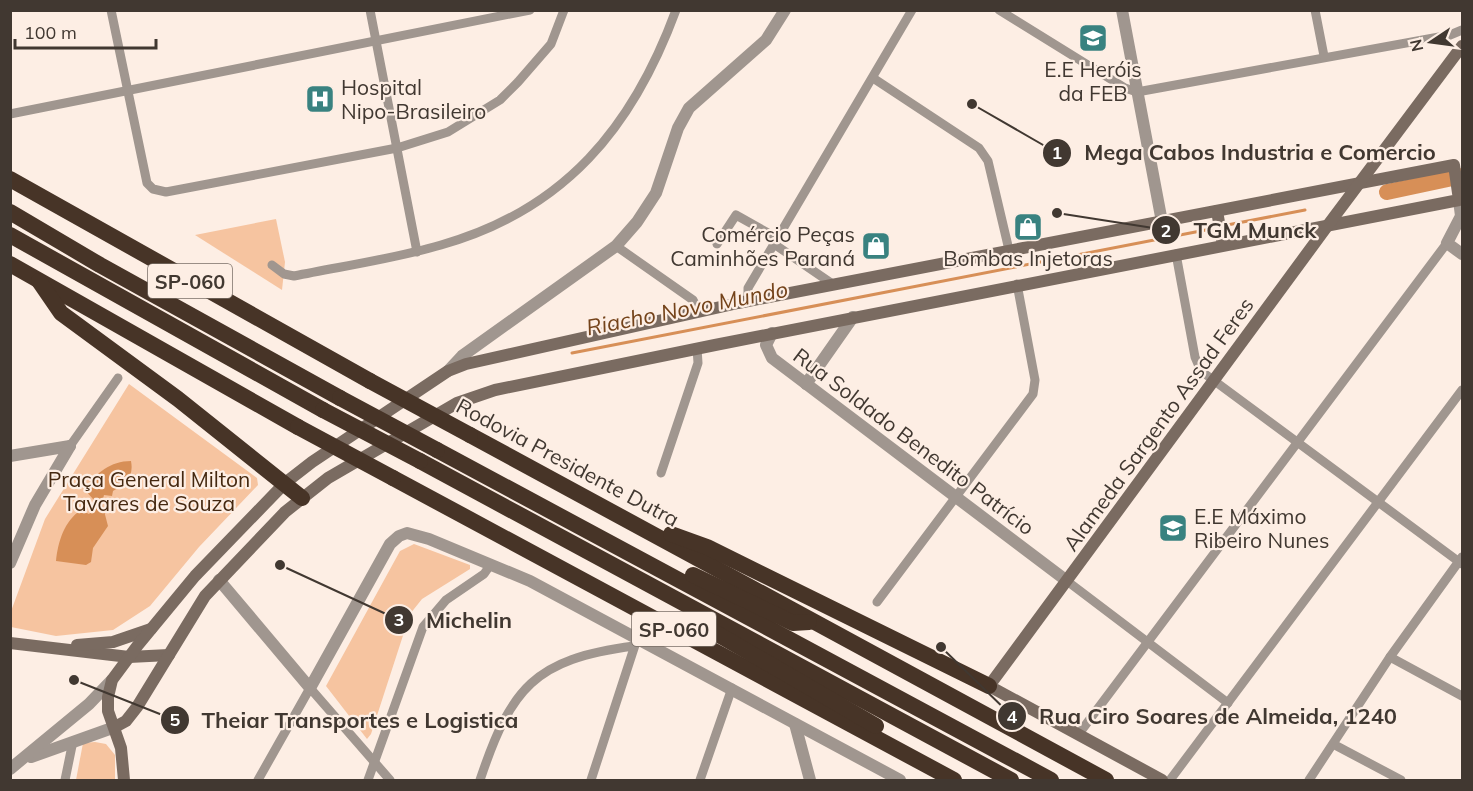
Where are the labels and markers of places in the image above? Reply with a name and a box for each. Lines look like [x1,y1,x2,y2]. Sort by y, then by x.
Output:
school or university icon: E.E Heróis da FEB [1077,22,1109,54]
place label: E.E Heróis da FEB [1044,56,1142,106]
place label: Hospital Nipo-Brasileiro [341,74,486,124]
hospital icon: Hospital Nipo-Brasileiro [304,83,336,115]
callout: Mega Cabos Industria e Comercio [1042,133,1447,173]
callout: TGM Munck [1151,210,1328,250]
shop icon: Bombas Injetoras [1012,211,1044,243]
place label: Comércio Peças Caminhões Paraná [670,221,855,271]
shop icon: Comércio Peças Caminhões Paraná [860,230,892,262]
place label: Bombas Injetoras [943,245,1113,271]
place label: E.E Máximo Ribeiro Nunes [1194,503,1329,553]
school or university icon: E.E Máximo Ribeiro Nunes [1157,512,1189,544]
callout: Michelin [384,600,524,640]
callout: Rua Ciro Soares de Almeida, 1240 [997,696,1410,736]
callout: Theiar Transportes e Logistica [160,700,531,740]

